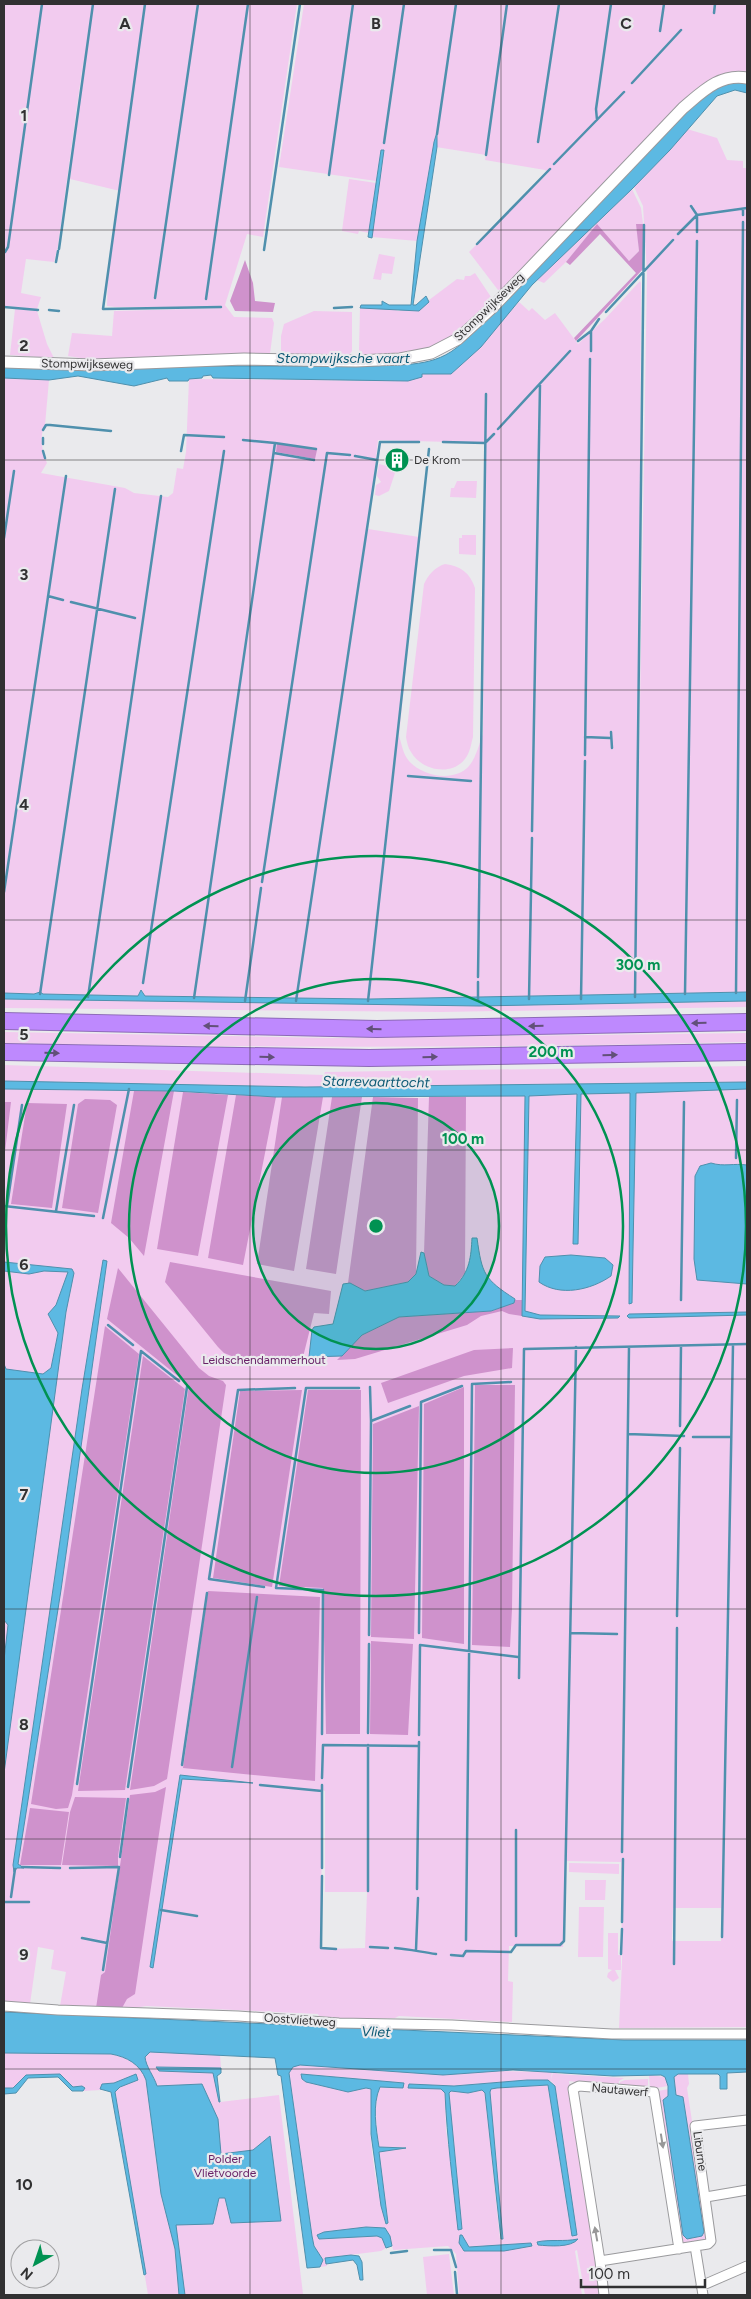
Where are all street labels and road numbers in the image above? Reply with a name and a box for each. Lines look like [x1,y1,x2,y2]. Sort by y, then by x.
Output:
street label: Stompwijkseweg [451,270,527,344]
street label: Stompwijkseweg [41,356,133,372]
street label: Oostvlietweg [264,2011,336,2029]
street label: Nautawerf [591,2081,650,2100]
street label: Liburne [690,2130,710,2172]

